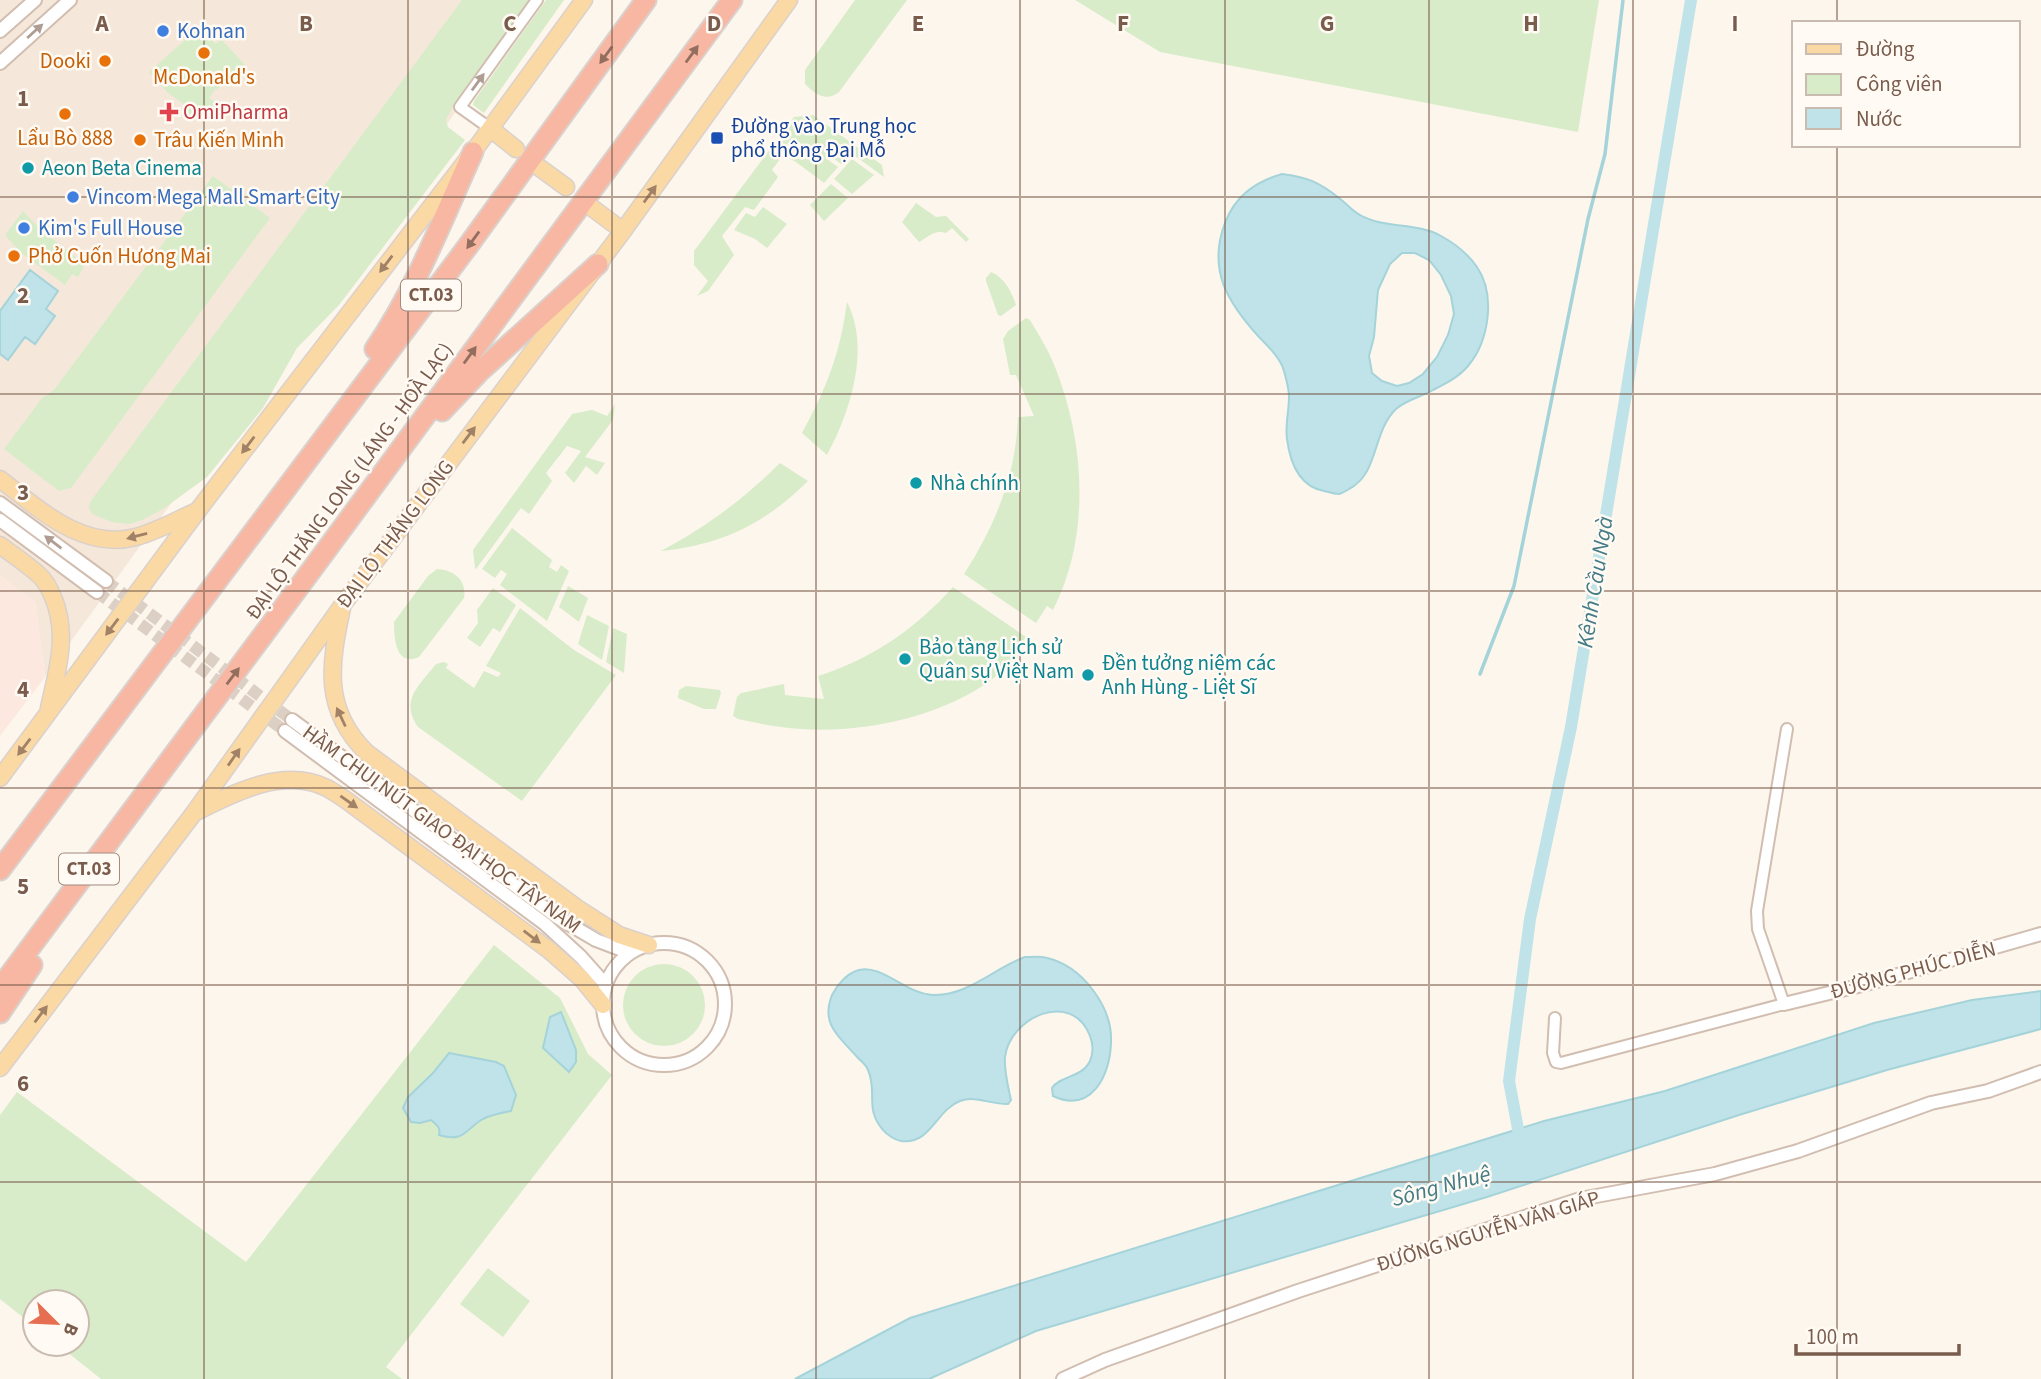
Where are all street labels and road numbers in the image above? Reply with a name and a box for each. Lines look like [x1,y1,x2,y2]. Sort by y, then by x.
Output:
road number: CT.03 [401,280,461,310]
street label: ĐẠI LỘ THĂNG LONG (LÁNG - HOÀ LẠC) [240,338,458,624]
street label: ĐẠI LỘ THĂNG LONG [331,455,459,613]
street label: HẦM CHUI NÚT GIAO ĐẠI HỌC TÂY NAM [296,718,588,940]
road number: CT.03 [59,854,119,884]
street label: ĐƯỜNG PHÚC DIỄN [1827,933,1999,1007]
street label: ĐƯỜNG NGUYỄN VĂN GIÁP [1373,1183,1603,1279]

